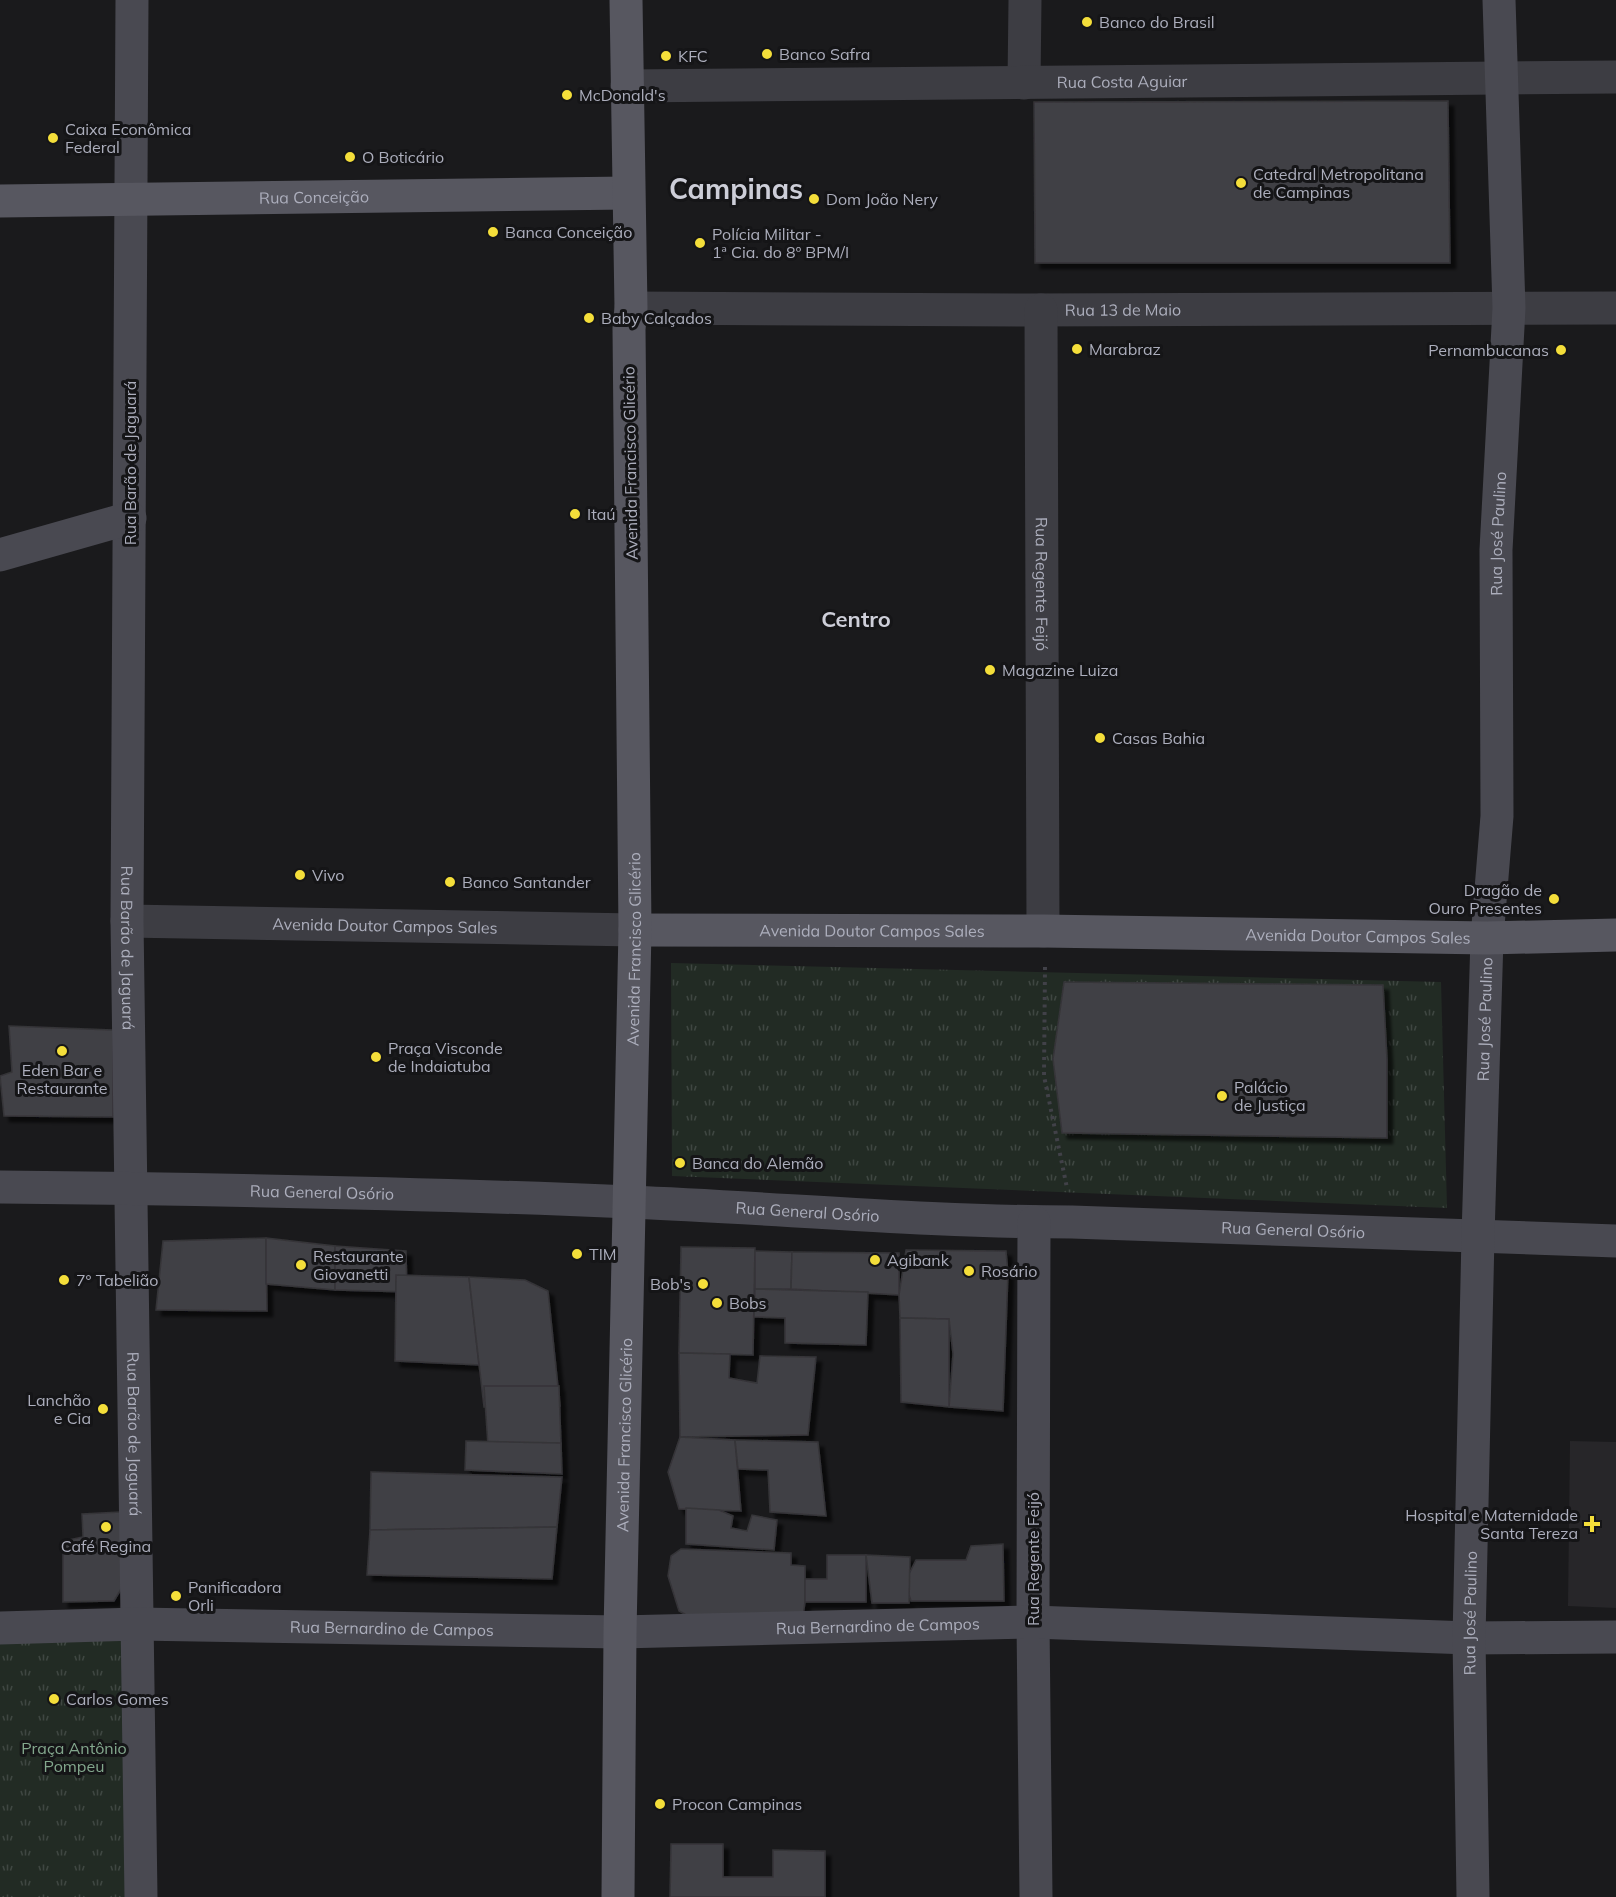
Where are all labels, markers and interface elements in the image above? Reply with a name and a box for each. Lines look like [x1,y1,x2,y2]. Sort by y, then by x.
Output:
place label: Banco do Brasil [1099,12,1215,32]
marker: Banco do Brasil [1080,15,1094,29]
place label: Banco Safra [779,44,870,64]
place label: KFC [678,46,708,66]
marker: Banco Safra [760,47,774,61]
marker: KFC [659,49,673,63]
street label: Rua Costa Aguiar [1057,71,1188,92]
place label: McDonald's [579,85,666,105]
marker: McDonald's [560,88,574,102]
place label: Caixa Econômica Federal [65,119,191,157]
marker: Caixa Econômica Federal [46,131,60,145]
place label: O Boticário [362,147,444,167]
marker: O Boticário [343,150,357,164]
place label: Catedral Metropolitana de Campinas [1253,164,1424,202]
district label: Campinas [669,171,803,206]
marker: Catedral Metropolitana de Campinas [1234,176,1248,190]
street label: Rua Conceição [259,186,369,208]
place label: Dom João Nery [826,189,939,209]
marker: Dom João Nery [807,192,821,206]
place label: Banca Conceição [505,222,632,242]
place label: Polícia Militar - 1ª Cia. do 8º BPM/I [712,224,849,262]
marker: Banca Conceição [486,225,500,239]
marker: Polícia Militar - 1ª Cia. do 8º BPM/I [693,236,707,250]
street label: Rua 13 de Maio [1065,299,1181,320]
place label: Baby Calçados [601,308,712,328]
marker: Baby Calçados [582,311,596,325]
place label: Marabraz [1089,339,1161,359]
place label: Pernambucanas [1428,340,1549,360]
marker: Marabraz [1070,342,1084,356]
marker: Pernambucanas [1554,343,1568,357]
street label: Avenida Francisco Glicério [618,366,642,560]
street label: Rua Barão de Jaguará [120,381,140,545]
street label: Rua José Paulino [1486,471,1510,596]
place label: Itaú [587,504,616,524]
marker: Itaú [568,507,582,521]
street label: Rua Regente Feijó [1032,517,1052,651]
district label: Centro [821,605,891,633]
place label: Magazine Luiza [1002,660,1118,680]
marker: Magazine Luiza [983,663,997,677]
place label: Casas Bahia [1112,728,1205,748]
marker: Casas Bahia [1093,731,1107,745]
street label: Avenida Francisco Glicério [623,852,645,1046]
place label: Vivo [312,865,345,885]
street label: Rua Barão de Jaguará [117,866,139,1030]
marker: Vivo [293,868,307,882]
place label: Banco Santander [462,872,591,892]
marker: Banco Santander [443,875,457,889]
place label: Dragão de Ouro Presentes [1429,880,1542,918]
marker: Dragão de Ouro Presentes [1547,892,1561,906]
street label: Avenida Doutor Campos Sales [272,914,498,938]
street label: Avenida Doutor Campos Sales [759,920,985,941]
street label: Avenida Doutor Campos Sales [1245,924,1471,948]
street label: Rua José Paulino [1473,957,1496,1082]
place label: Praça Visconde de Indaiatuba [388,1038,503,1076]
marker: Eden Bar e Restaurante [55,1044,69,1058]
marker: Praça Visconde de Indaiatuba [369,1050,383,1064]
place label: Eden Bar e Restaurante [17,1060,107,1098]
place label: Palácio de Justiça [1234,1077,1306,1115]
marker: Palácio de Justiça [1215,1089,1229,1103]
place label: Banca do Alemão [692,1153,823,1173]
marker: Banca do Alemão [673,1156,687,1170]
street label: Rua General Osório [250,1181,394,1204]
street label: Rua General Osório [735,1197,880,1226]
street label: Rua General Osório [1221,1217,1366,1242]
place label: TIM [589,1244,617,1264]
place label: Restaurante Giovanetti [313,1246,404,1284]
marker: TIM [570,1247,584,1261]
place label: Agibank [887,1250,950,1270]
marker: Agibank [868,1253,882,1267]
marker: Restaurante Giovanetti [294,1258,308,1272]
place label: Rosário [981,1261,1037,1281]
marker: Rosário [962,1264,976,1278]
place label: 7° Tabelião [76,1270,158,1290]
marker: 7° Tabelião [57,1273,71,1287]
place label: Bob's [650,1274,691,1294]
marker: Bob's [696,1277,710,1291]
place label: Bobs [729,1293,767,1313]
marker: Bobs [710,1296,724,1310]
street label: Avenida Francisco Glicério [612,1338,636,1532]
street label: Rua Barão de Jaguará [123,1351,146,1516]
place label: Lanchão e Cia [27,1390,91,1428]
marker: Lanchão e Cia [96,1402,110,1416]
street label: Rua Regente Feijó [1023,1492,1043,1626]
place label: Hospital e Maternidade Santa Tereza [1405,1505,1578,1543]
marker: Hospital e Maternidade Santa Tereza [1583,1515,1601,1533]
marker: Café Regina [99,1520,113,1534]
place label: Café Regina [61,1536,151,1556]
street label: Rua José Paulino [1459,1551,1481,1675]
place label: Panificadora Orli [188,1577,282,1615]
marker: Panificadora Orli [169,1589,183,1603]
street label: Rua Bernardino de Campos [776,1613,980,1638]
street label: Rua Bernardino de Campos [290,1617,494,1640]
place label: Carlos Gomes [66,1689,169,1709]
marker: Carlos Gomes [47,1692,61,1706]
park label: Praça Antônio Pompeu [21,1738,127,1776]
place label: Procon Campinas [672,1794,802,1814]
marker: Procon Campinas [653,1797,667,1811]

